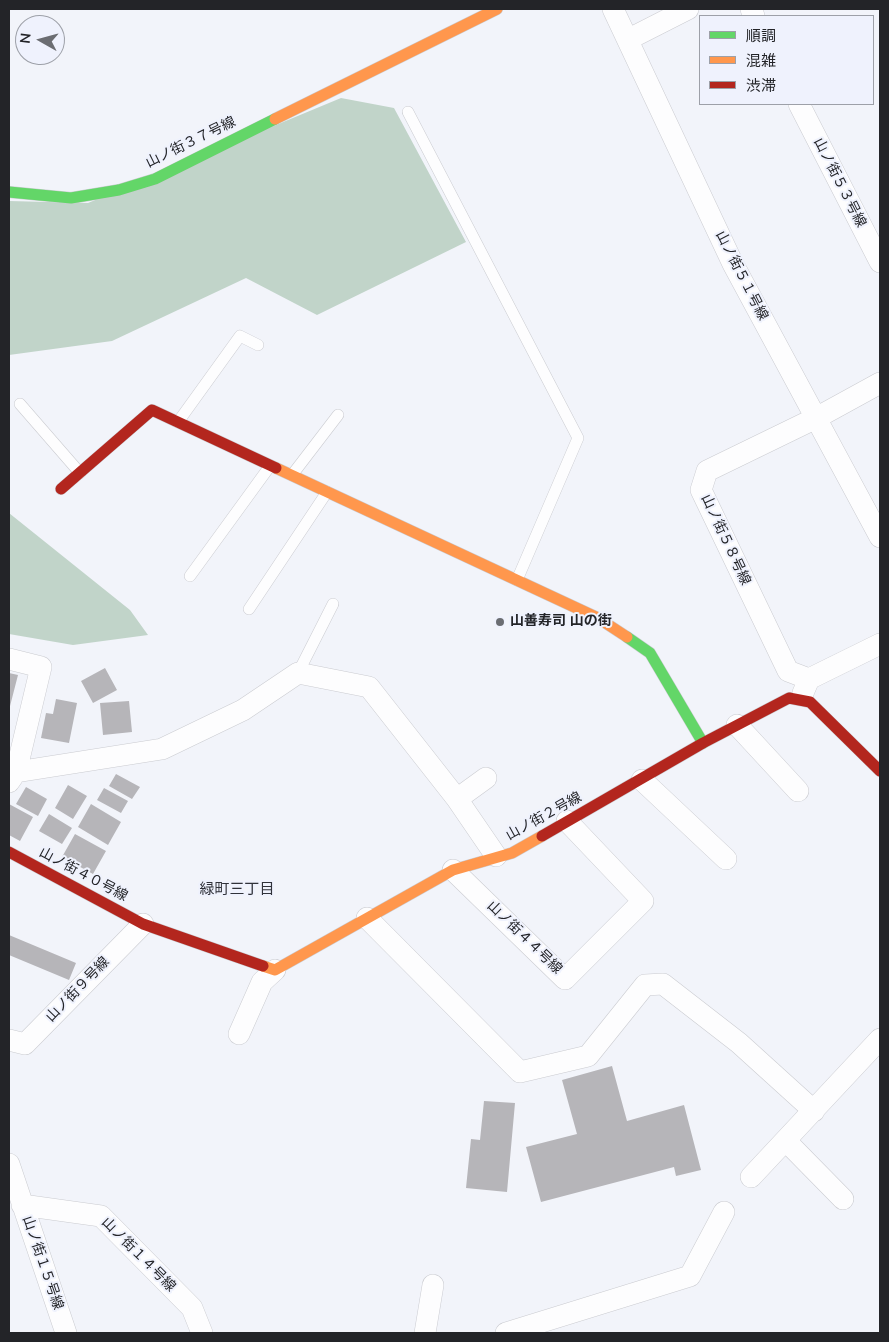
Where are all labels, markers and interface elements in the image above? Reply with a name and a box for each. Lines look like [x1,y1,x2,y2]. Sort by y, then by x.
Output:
north arrow [15,15,65,65]
legend [699,15,874,105]
text: 順調 [746,26,776,46]
text: N [16,32,36,45]
text: 混雑 [746,51,776,71]
text: 渋滞 [746,76,776,96]
street label: 山ノ街３７号線 [143,114,239,172]
street label: 山ノ街５３号線 [809,136,869,230]
street label: 山ノ街５１号線 [711,229,771,323]
street label: 山ノ街５８号線 [697,492,753,588]
place label: 山善寿司 山の街 [510,614,612,630]
marker: 山善寿司 山の街 [494,616,506,628]
street label: 山ノ街２号線 [503,789,585,845]
street label: 山ノ街４０号線 [36,845,130,905]
district label: 緑町三丁目 [200,881,274,899]
street label: 山ノ街４４号線 [483,898,565,978]
street label: 山ノ街９号線 [43,954,113,1026]
street label: 山ノ街１５号線 [18,1214,66,1312]
street label: 山ノ街１４号線 [97,1214,179,1296]

